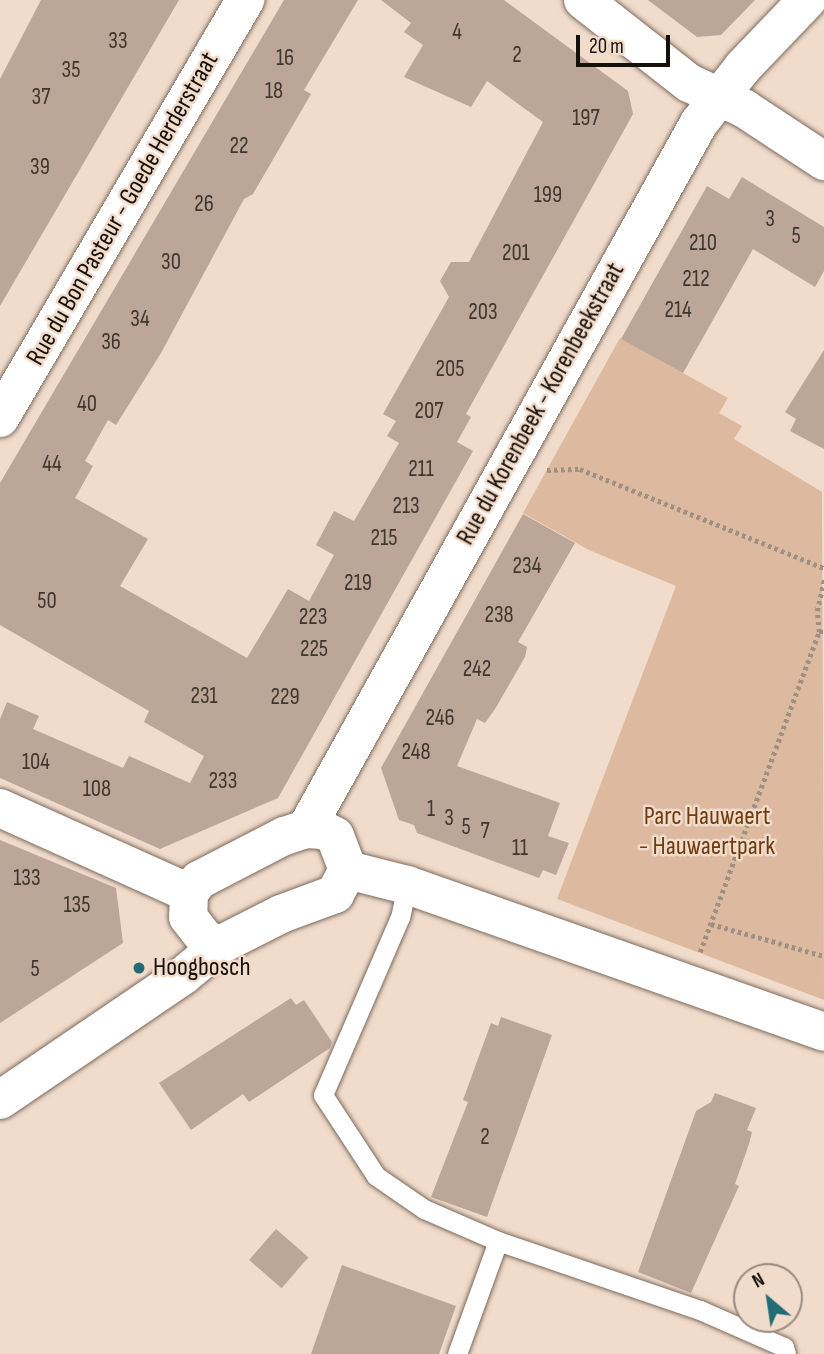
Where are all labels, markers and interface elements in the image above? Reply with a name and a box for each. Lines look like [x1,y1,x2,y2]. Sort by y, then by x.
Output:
house number: 4 [452,18,462,46]
scale bar [579,21,674,65]
house number: 33 [108,27,128,55]
text: 20 m [589,34,624,59]
house number: 2 [512,41,522,69]
house number: 16 [276,44,294,72]
street label: Rue du Bon Pasteur - Goede Herderstraat [20,47,226,371]
house number: 35 [62,56,80,84]
house number: 18 [265,77,283,105]
house number: 37 [32,83,50,111]
house number: 197 [572,104,600,132]
house number: 22 [230,132,248,160]
house number: 39 [30,153,50,181]
house number: 199 [534,181,562,209]
house number: 26 [194,190,214,218]
house number: 3 [765,205,775,233]
house number: 5 [791,222,801,250]
house number: 210 [689,229,717,257]
house number: 201 [502,239,530,267]
house number: 30 [161,248,181,276]
street label: Rue du Korenbeek - Korenbeekstraat [450,257,632,551]
house number: 212 [682,265,710,293]
house number: 214 [664,296,692,324]
house number: 203 [468,298,498,326]
house number: 34 [130,305,150,333]
house number: 36 [101,328,121,356]
house number: 205 [436,355,464,383]
house number: 40 [77,390,97,418]
house number: 207 [415,397,443,425]
house number: 44 [42,450,62,478]
house number: 211 [408,455,434,483]
house number: 213 [392,492,420,520]
house number: 215 [371,524,397,552]
house number: 234 [513,552,541,580]
house number: 219 [344,569,372,597]
house number: 50 [37,587,57,615]
house number: 238 [484,601,514,629]
house number: 223 [299,603,327,631]
house number: 225 [300,635,328,663]
house number: 242 [463,655,491,683]
house number: 231 [190,682,218,710]
house number: 229 [270,683,300,711]
house number: 246 [425,704,455,732]
house number: 248 [401,738,431,766]
house number: 104 [22,748,50,776]
house number: 233 [209,767,237,795]
house number: 108 [83,775,111,803]
house number: 1 [427,795,435,823]
park label: Parc Hauwaert - Hauwaertpark [639,801,775,862]
house number: 3 [444,804,454,832]
house number: 5 [461,813,471,841]
house number: 7 [480,817,490,845]
house number: 11 [512,834,528,862]
house number: 133 [13,864,41,892]
house number: 135 [64,891,90,919]
place label: Hoogbosch [153,952,251,984]
house number: 5 [30,955,40,983]
marker: Hoogbosch [131,960,147,976]
house number: 2 [480,1123,490,1151]
north arrow [733,1263,803,1333]
text: N [749,1268,769,1293]

